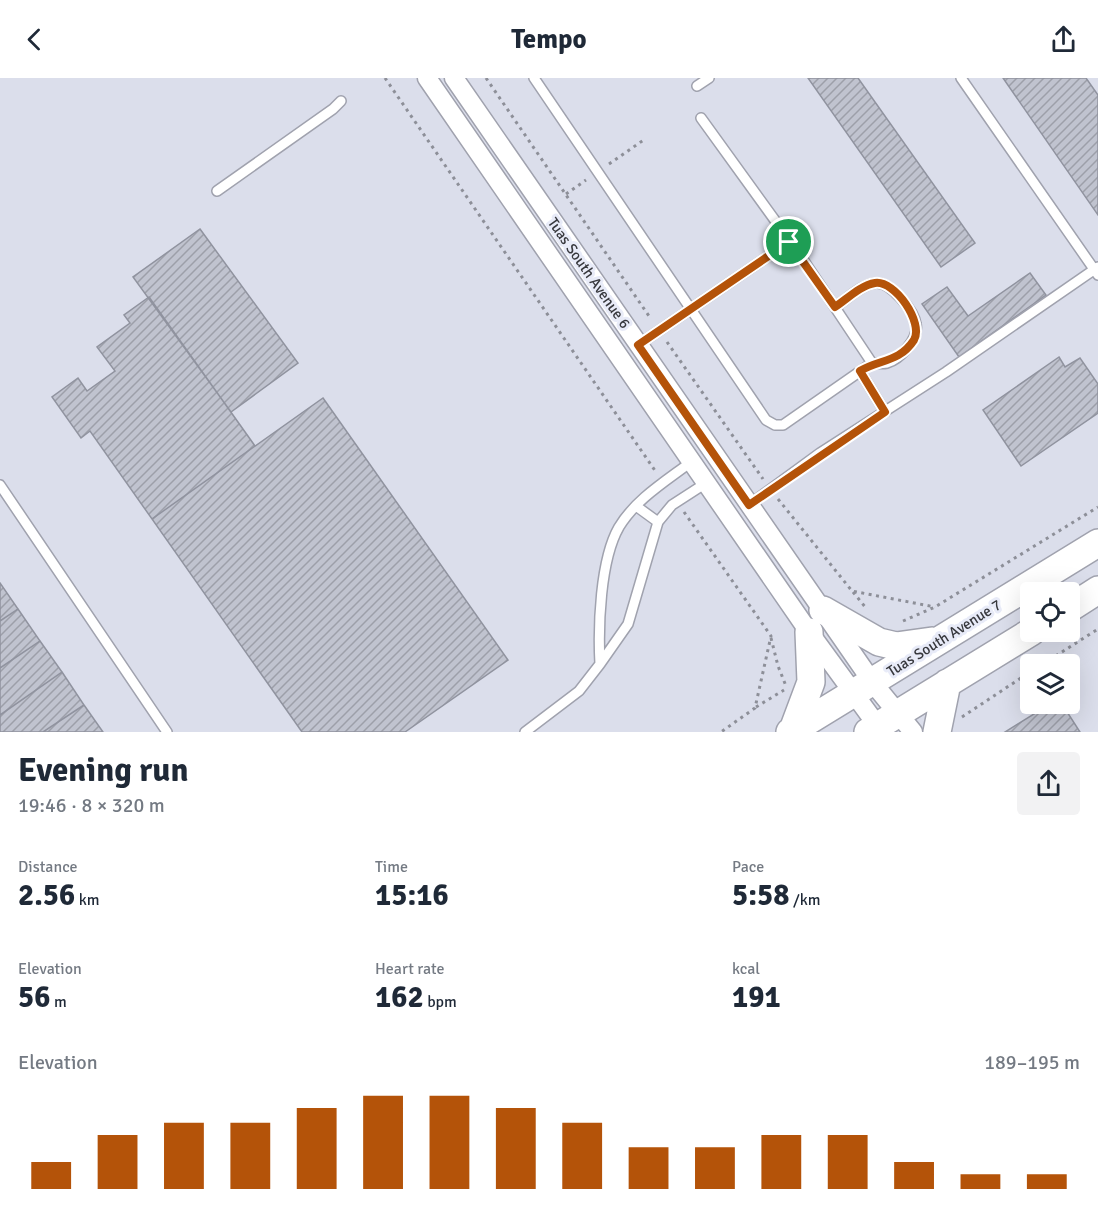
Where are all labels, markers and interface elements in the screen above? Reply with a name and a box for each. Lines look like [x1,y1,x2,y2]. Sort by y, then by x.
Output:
icon: back [18,23,51,56]
text: Tempo [511,23,587,56]
icon: share [1047,23,1080,56]
street label: Tuas South Avenue 6 [544,214,634,332]
pin [763,216,814,267]
icon: arrive [772,225,805,258]
map controls [1020,582,1080,714]
button: locate [1020,582,1080,642]
street label: Tuas South Avenue 7 [884,596,1004,680]
button: layers [1020,654,1080,714]
text: Evening run [18,750,188,791]
button: share [1017,752,1080,815]
text: 19:46 · 8 × 320 m [18,793,165,818]
text: Distance [18,857,78,877]
text: Time [375,857,408,877]
text: Pace [732,857,764,877]
text: 2.56 [18,877,75,914]
text: 15:16 [375,877,449,914]
text: 5:58 [732,877,789,914]
text: km [75,890,100,910]
text: /km [789,890,821,910]
text: Elevation [18,959,82,979]
text: Heart rate [375,959,444,979]
text: kcal [732,959,760,979]
text: 56 [18,979,50,1016]
text: 162 [375,979,424,1016]
text: 191 [732,979,781,1016]
text: m [50,992,67,1012]
text: bpm [424,992,457,1012]
text: Elevation [18,1050,98,1075]
text: 189–195 m [984,1050,1080,1075]

